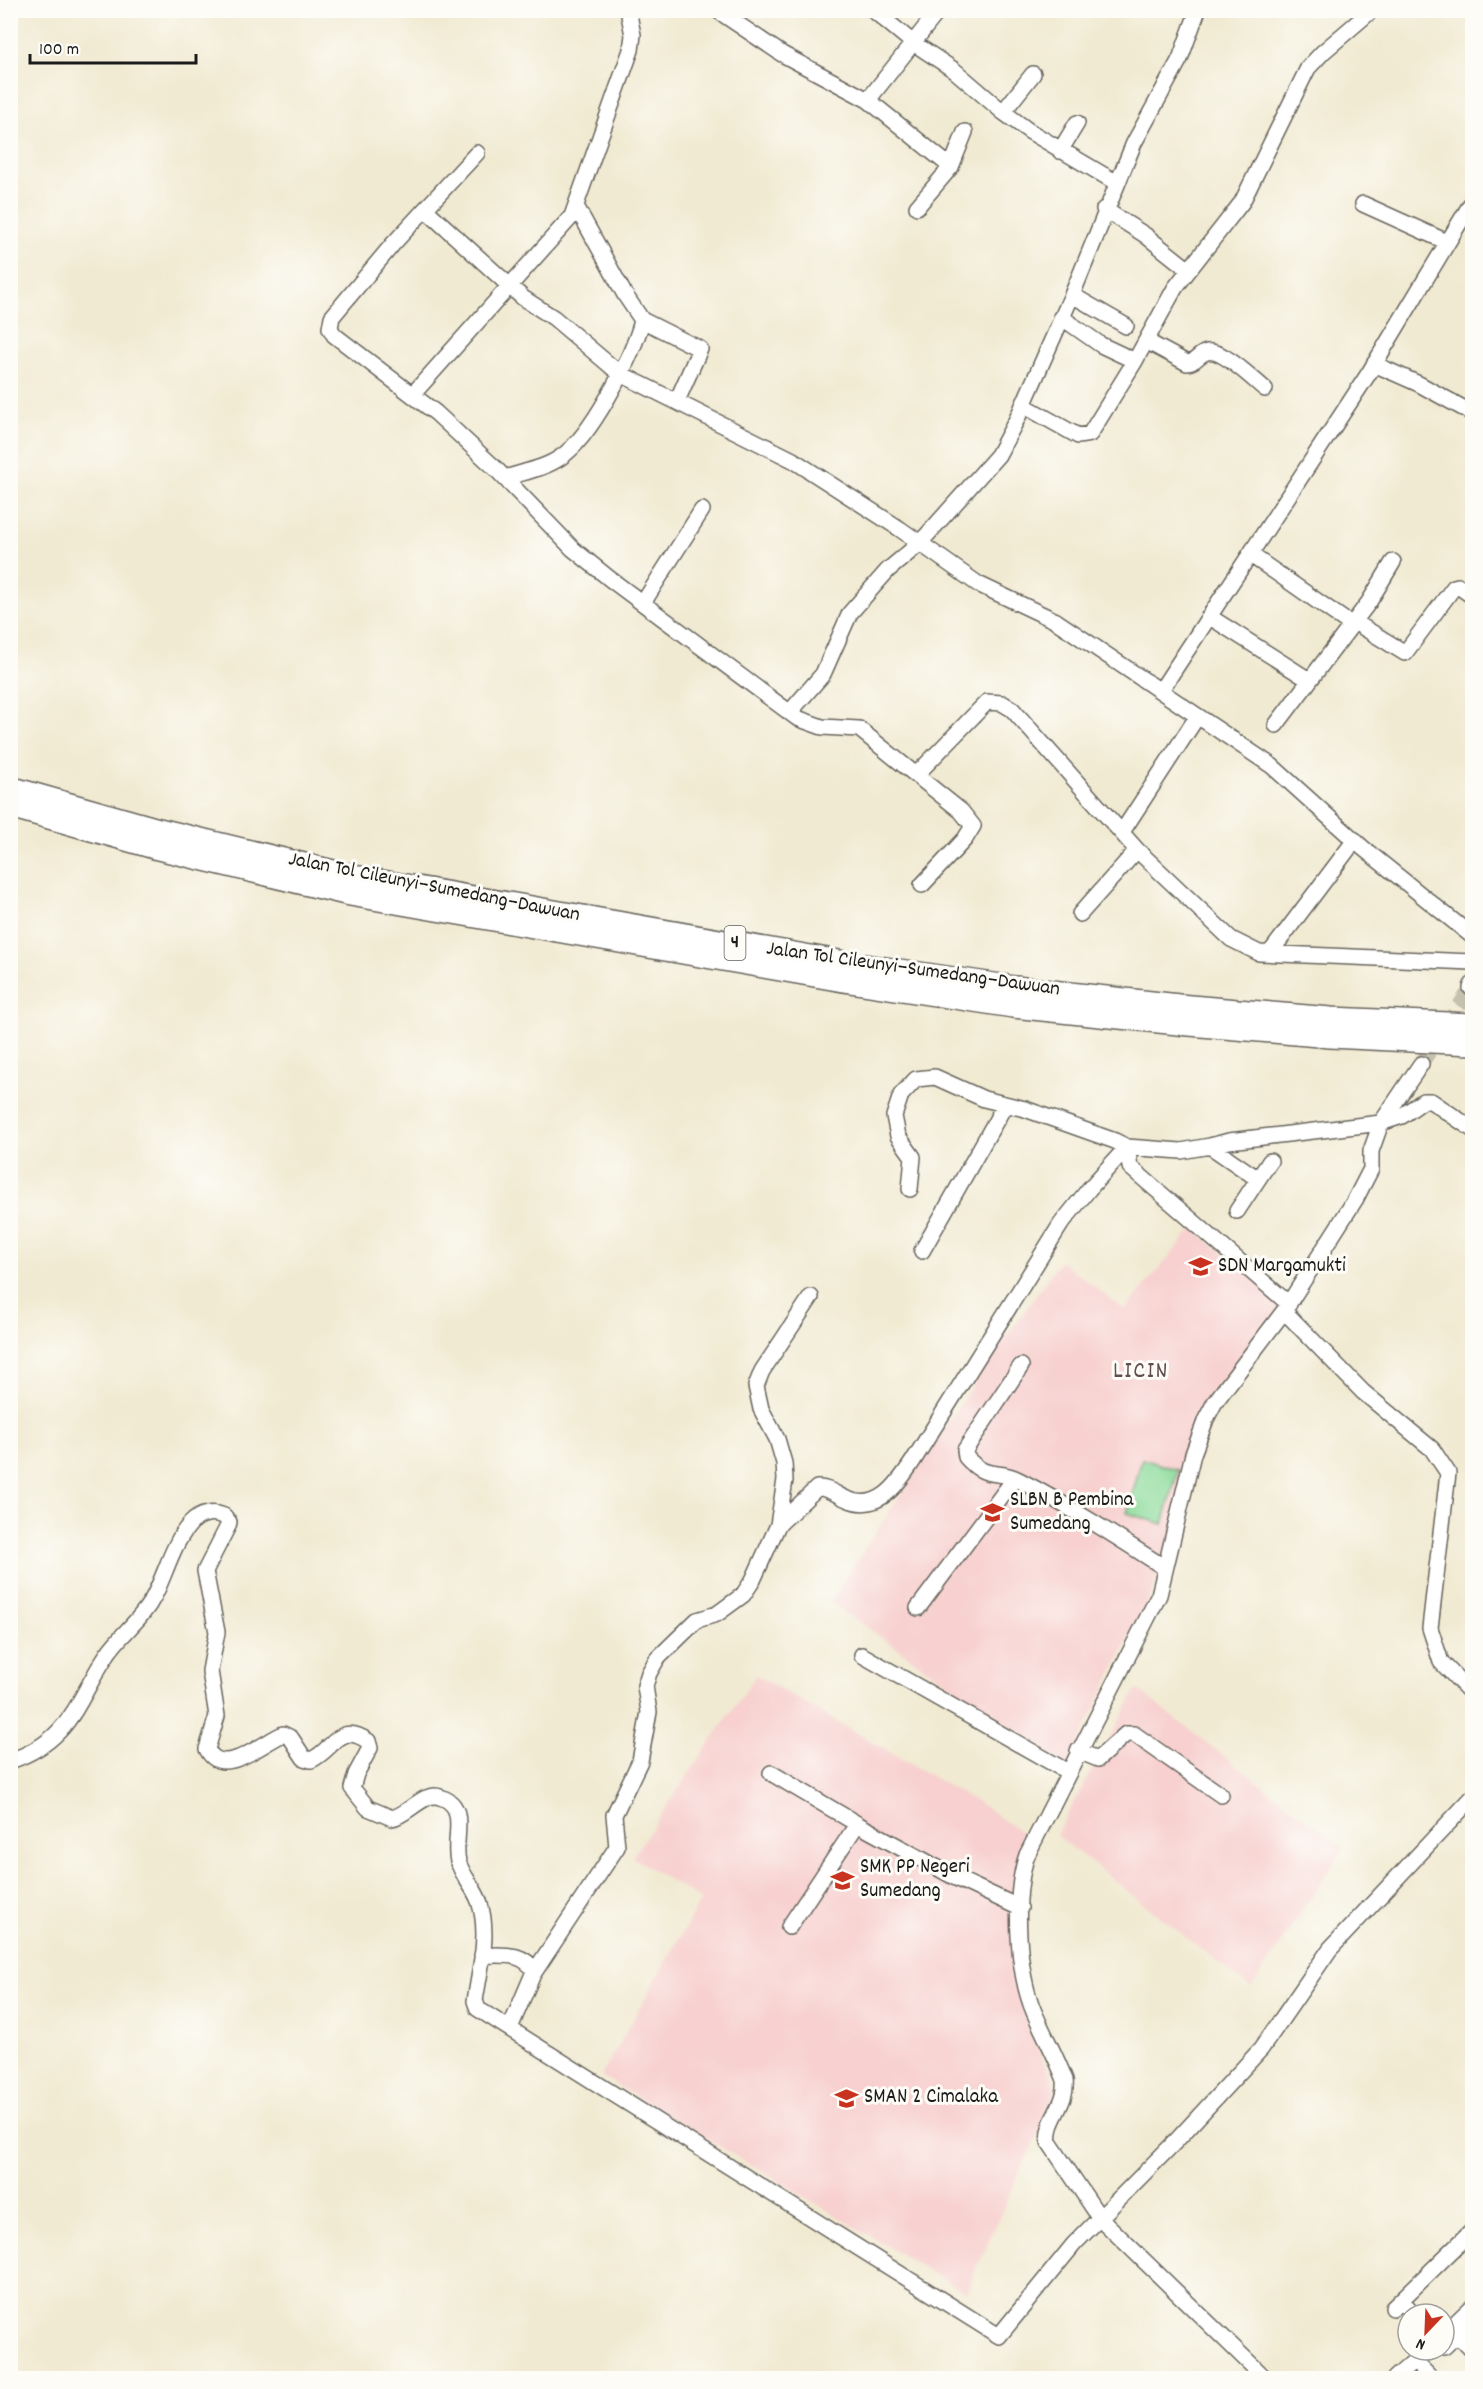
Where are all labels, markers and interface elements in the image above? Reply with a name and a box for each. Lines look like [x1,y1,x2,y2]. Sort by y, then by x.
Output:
scale bar [30,27,196,65]
text: 100 m [39,38,79,63]
street label: Jalan Tol Cileunyi–Sumedang–Dawuan [286,845,582,931]
road number: 4 [724,926,746,960]
street label: Jalan Tol Cileunyi–Sumedang–Dawuan [764,935,1062,1005]
place label: SDN Margamukti [1218,1252,1346,1282]
school or university icon: SDN Margamukti [1187,1254,1213,1280]
district label: LICIN [1113,1355,1169,1389]
place label: SLBN B Pembina Sumedang [1010,1486,1135,1540]
school or university icon: SLBN B Pembina Sumedang [979,1500,1005,1526]
place label: SMK PP Negeri Sumedang [860,1853,970,1907]
school or university icon: SMK PP Negeri Sumedang [829,1867,855,1893]
place label: SMAN 2 Cimalaka [864,2083,999,2113]
school or university icon: SMAN 2 Cimalaka [833,2085,859,2111]
north arrow [1396,2302,1456,2362]
text: N [1413,2331,1429,2356]

